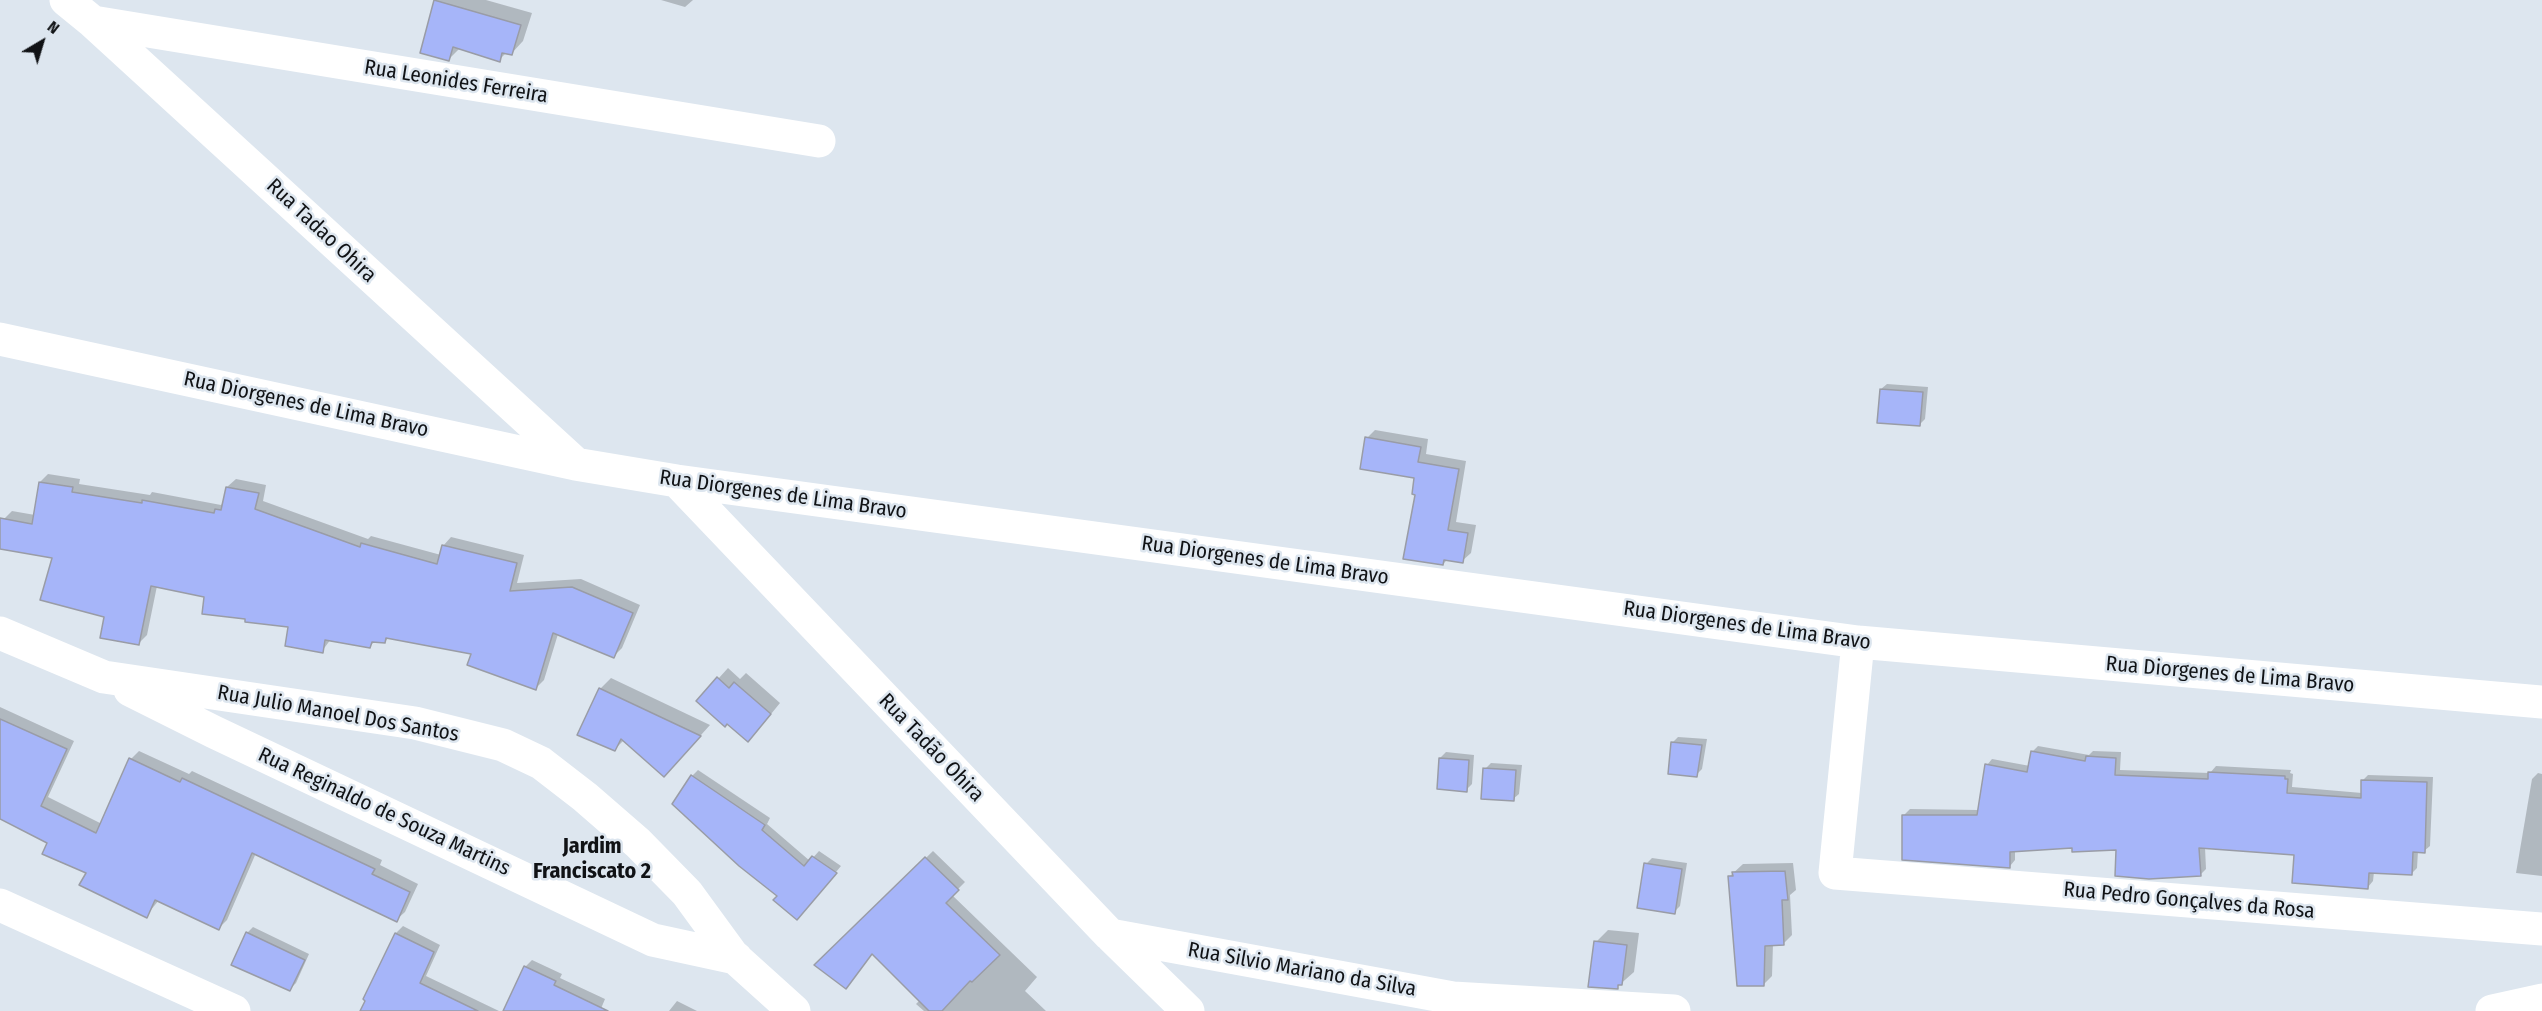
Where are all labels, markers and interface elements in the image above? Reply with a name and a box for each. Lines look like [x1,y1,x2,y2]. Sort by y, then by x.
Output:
north arrow [12,12,72,72]
text: N [44,17,63,38]
street label: Rua Leonides Ferreira [362,55,550,109]
street label: Rua Tadao Ohira [261,174,381,288]
street label: Rua Diorgenes de Lima Bravo [181,367,431,443]
street label: Rua Diorgenes de Lima Bravo [658,465,908,525]
street label: Rua Diorgenes de Lima Bravo [1140,531,1390,591]
street label: Rua Diorgenes de Lima Bravo [1622,596,1872,656]
street label: Rua Diorgenes de Lima Bravo [2105,652,2355,698]
street label: Rua Julio Manoel Dos Santos [215,680,461,748]
street label: Rua Tadão Ohira [873,689,989,807]
street label: Rua Reginaldo de Souza Martins [254,742,514,882]
district label: Jardim Franciscato 2 [533,834,651,885]
street label: Rua Pedro Gonçalves da Rosa [2062,877,2316,925]
street label: Rua Silvio Mariano da Silva [1186,938,1418,1002]

